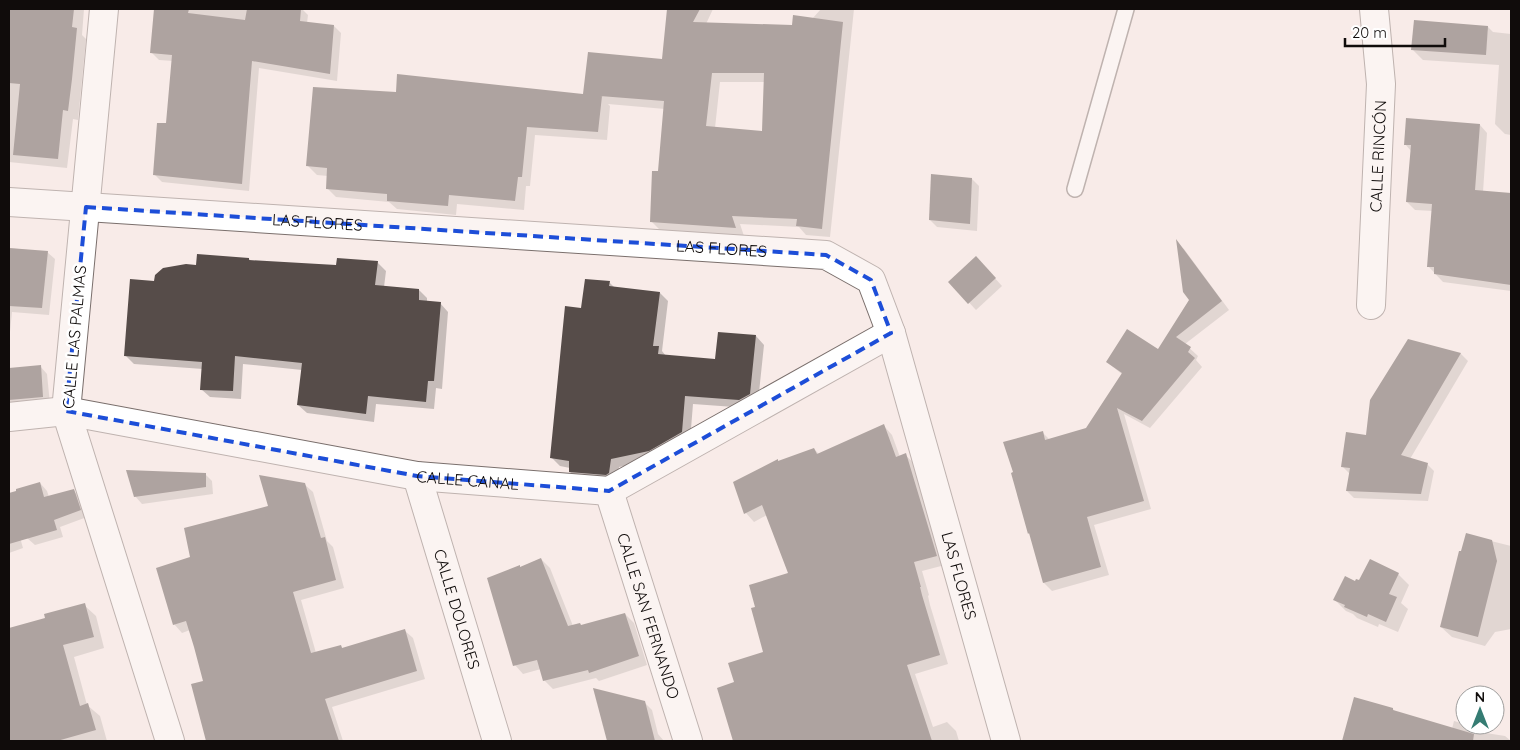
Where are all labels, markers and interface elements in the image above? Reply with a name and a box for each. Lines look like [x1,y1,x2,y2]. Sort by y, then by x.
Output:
scale bar [1345,15,1445,47]
text: 20 m [1352,23,1387,42]
street label: CALLE RINCÓN [1365,100,1390,213]
street label: LAS FLORES [271,209,363,235]
street label: LAS FLORES [676,235,767,261]
street label: CALLE LAS PALMAS [58,264,90,410]
street label: CALLE CANAL [416,466,520,494]
street label: LAS FLORES [937,529,981,622]
street label: CALLE SAN FERNANDO [613,530,684,701]
street label: CALLE DOLORES [430,547,485,672]
north arrow [1455,685,1505,735]
text: N [1475,688,1485,706]

